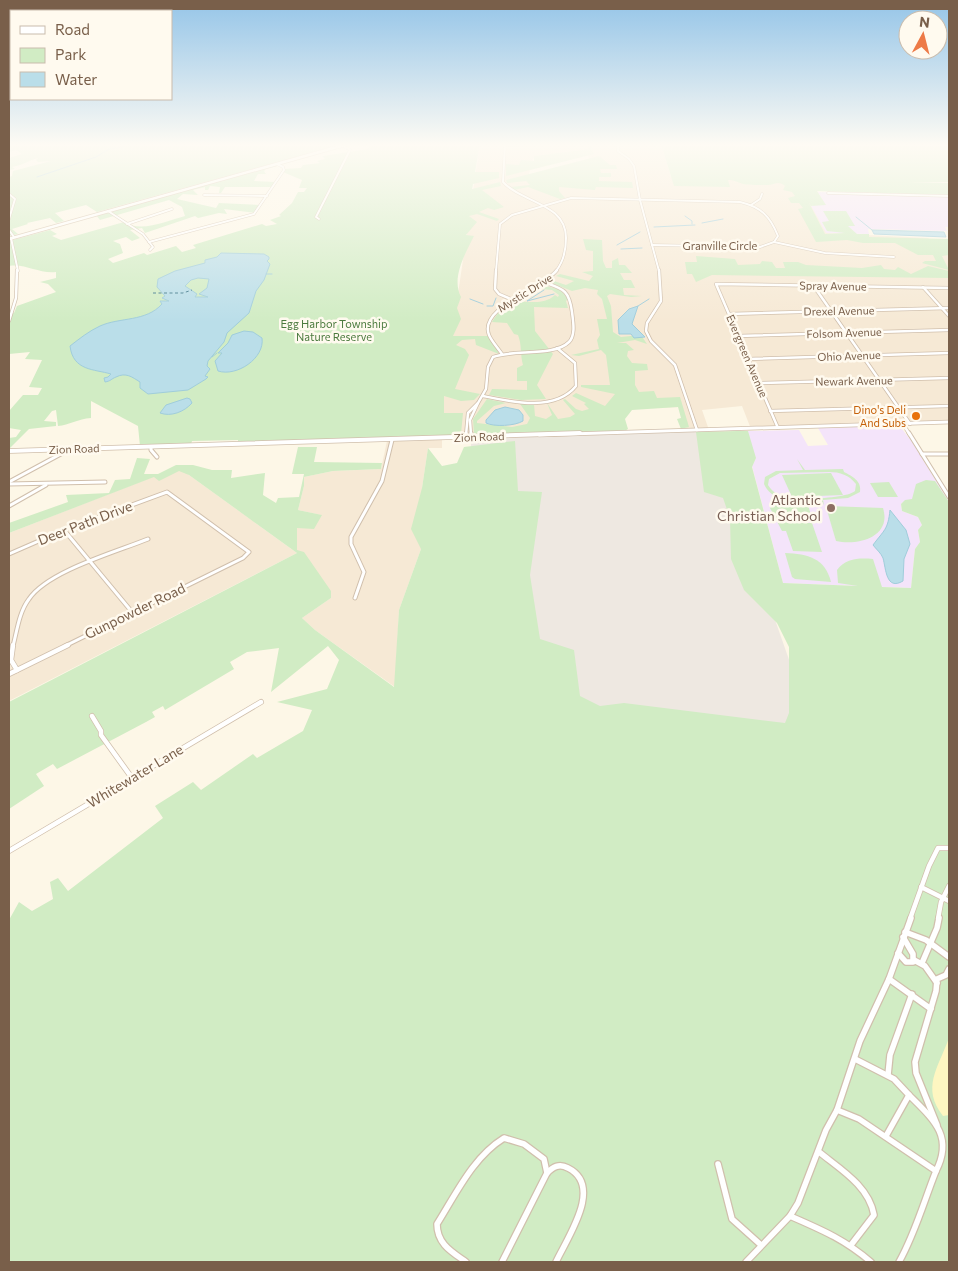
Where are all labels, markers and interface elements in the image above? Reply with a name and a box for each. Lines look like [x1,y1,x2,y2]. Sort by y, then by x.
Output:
legend [10,10,172,100]
north arrow [898,10,948,60]
text: N [918,13,931,31]
text: Road [55,20,90,38]
text: Park [55,45,86,63]
text: Water [55,70,97,88]
street label: Granville Circle [683,239,758,252]
street label: Mystic Drive [495,270,555,315]
street label: Spray Avenue [799,278,867,293]
street label: Drexel Avenue [803,303,875,318]
street label: Evergreen Avenue [724,312,771,399]
park label: Egg Harbor Township Nature Reserve [281,317,387,343]
street label: Folsom Avenue [806,325,882,340]
street label: Ohio Avenue [817,348,881,363]
street label: Newark Avenue [815,373,893,388]
place label: Dino's Deli And Subs [853,403,906,429]
marker: Dino's Deli And Subs [910,410,922,422]
street label: Zion Road [453,429,505,444]
street label: Zion Road [48,441,100,456]
place label: Atlantic Christian School [717,491,821,524]
street label: Deer Path Drive [35,497,134,548]
marker: Atlantic Christian School [825,502,837,514]
street label: Gunpowder Road [82,579,188,642]
street label: Whitewater Lane [84,740,186,811]

